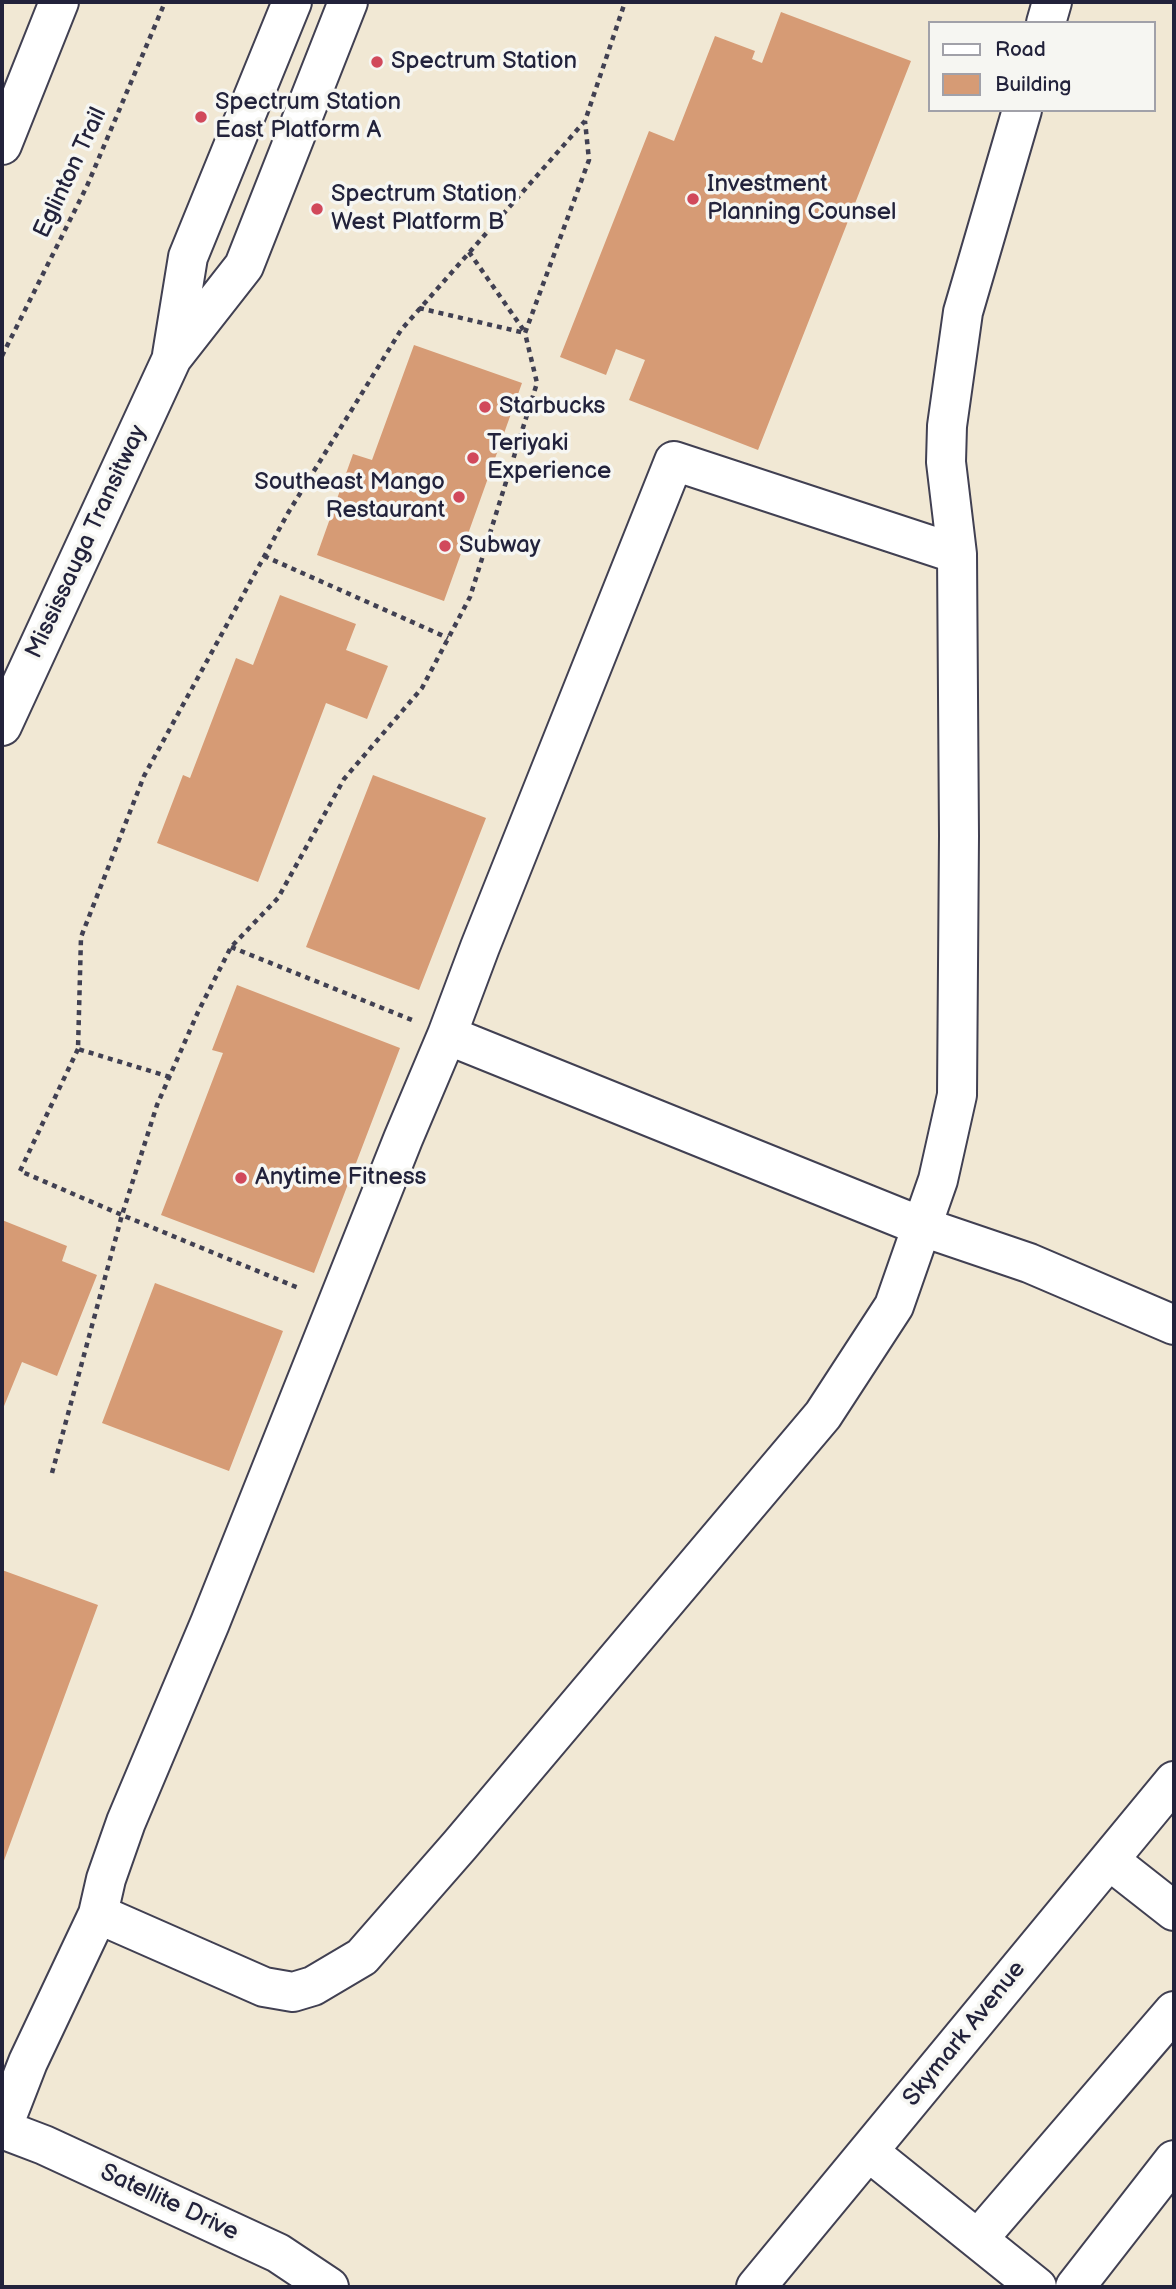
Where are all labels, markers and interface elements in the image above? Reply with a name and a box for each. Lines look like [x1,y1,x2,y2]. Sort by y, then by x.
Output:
legend [928,21,1155,112]
text: Road [995,37,1046,62]
place label: Spectrum Station [391,48,577,76]
marker: Spectrum Station [369,54,385,70]
text: Building [995,72,1071,97]
place label: Spectrum Station East Platform A [215,89,401,145]
street label: Eglinton Trail [28,103,114,243]
marker: Spectrum Station East Platform A [193,109,209,125]
place label: Investment Planning Counsel [707,171,896,227]
place label: Spectrum Station West Platform B [331,181,517,237]
marker: Investment Planning Counsel [685,191,701,207]
marker: Spectrum Station West Platform B [309,201,325,217]
place label: Starbucks [499,393,605,421]
marker: Starbucks [477,399,493,415]
street label: Mississauga Transitway [20,421,154,663]
place label: Teriyaki Experience [487,430,611,486]
marker: Teriyaki Experience [465,450,481,466]
place label: Southeast Mango Restaurant [254,469,445,525]
marker: Southeast Mango Restaurant [451,489,467,505]
place label: Subway [459,532,541,560]
marker: Subway [437,538,453,554]
place label: Anytime Fitness [255,1164,426,1192]
marker: Anytime Fitness [233,1170,249,1186]
street label: Skymark Avenue [898,1956,1032,2112]
street label: Satellite Drive [95,2158,243,2248]

